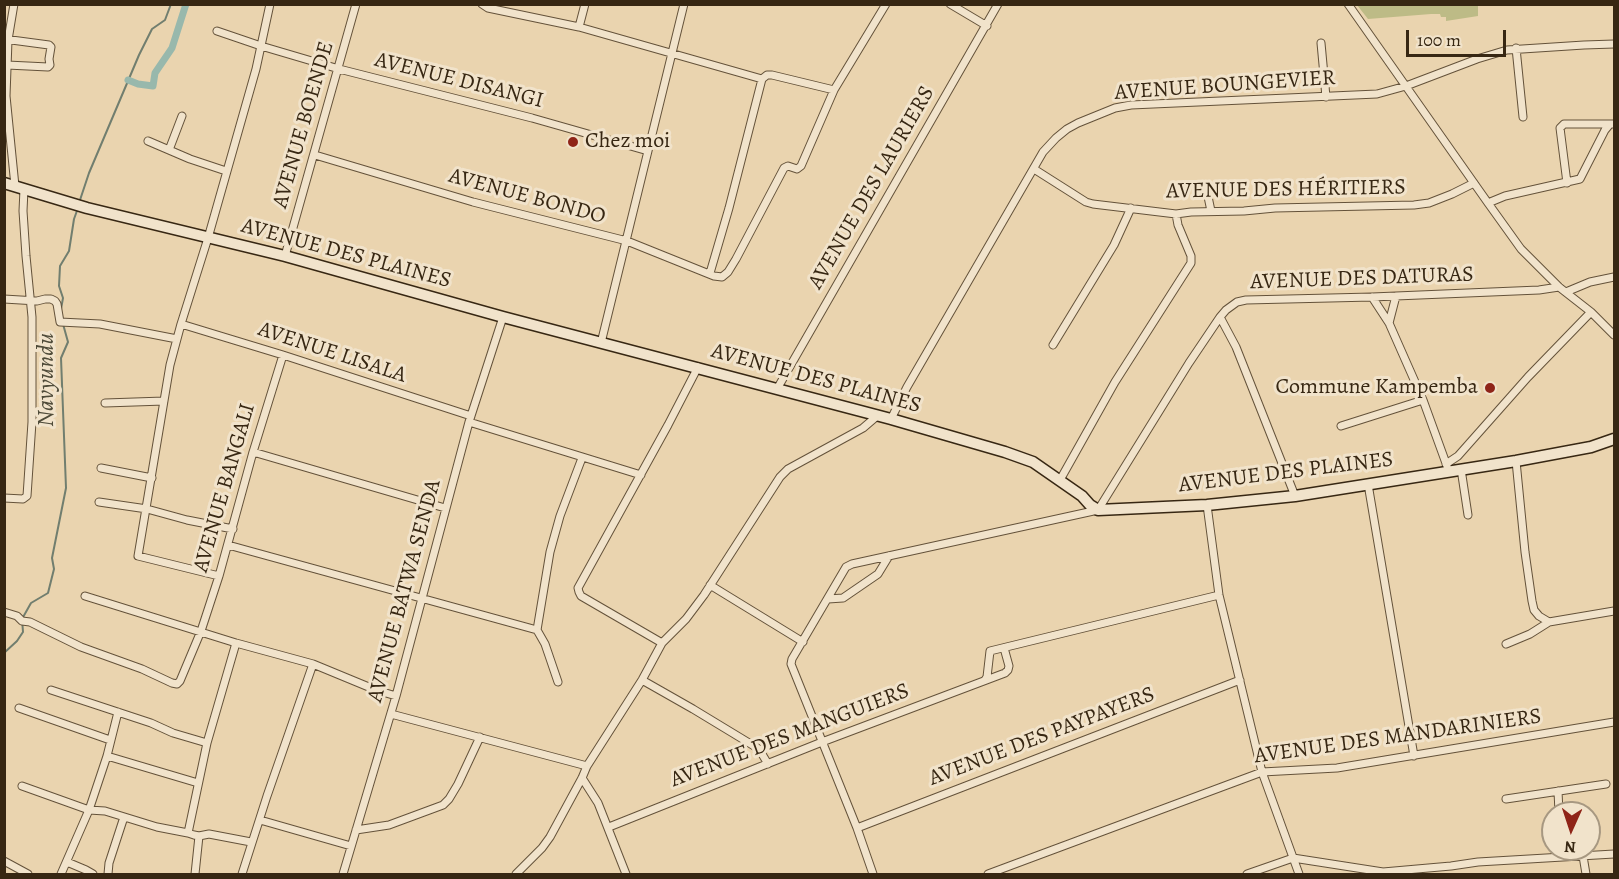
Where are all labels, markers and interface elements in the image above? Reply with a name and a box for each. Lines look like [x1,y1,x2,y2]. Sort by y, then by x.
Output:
scale bar [1409,18,1510,56]
text: 100 m [1417,28,1461,52]
street label: AVENUE BOENDE [268,39,340,211]
street label: AVENUE DISANGI [372,47,546,115]
street label: AVENUE BOUNGEVIER [1114,65,1336,107]
street label: AVENUE DES LAURIERS [803,82,941,294]
place label: Chez moi [585,129,670,155]
marker: Chez moi [566,135,580,149]
street label: AVENUE BONDO [446,163,608,231]
street label: AVENUE DES HÉRITIERS [1166,175,1406,205]
street label: AVENUE DES PLAINES [238,213,454,295]
street label: AVENUE DES DATURAS [1250,262,1474,296]
street label: AVENUE LISALA [255,317,409,389]
water label: Navyundu [33,333,61,427]
street label: AVENUE DES PLAINES [708,338,924,420]
place label: Commune Kampemba [1276,375,1478,401]
marker: Commune Kampemba [1483,381,1497,395]
street label: AVENUE BANGALI [188,401,262,575]
street label: AVENUE DES PLAINES [1177,447,1395,499]
street label: AVENUE BATWA SENDA [363,477,447,705]
street label: AVENUE DES MANGUIERS [667,678,913,794]
street label: AVENUE DES PAYPAYERS [925,682,1159,792]
street label: AVENUE DES MANDARINIERS [1253,704,1543,770]
north arrow [1541,801,1601,861]
text: N [1564,836,1577,858]

